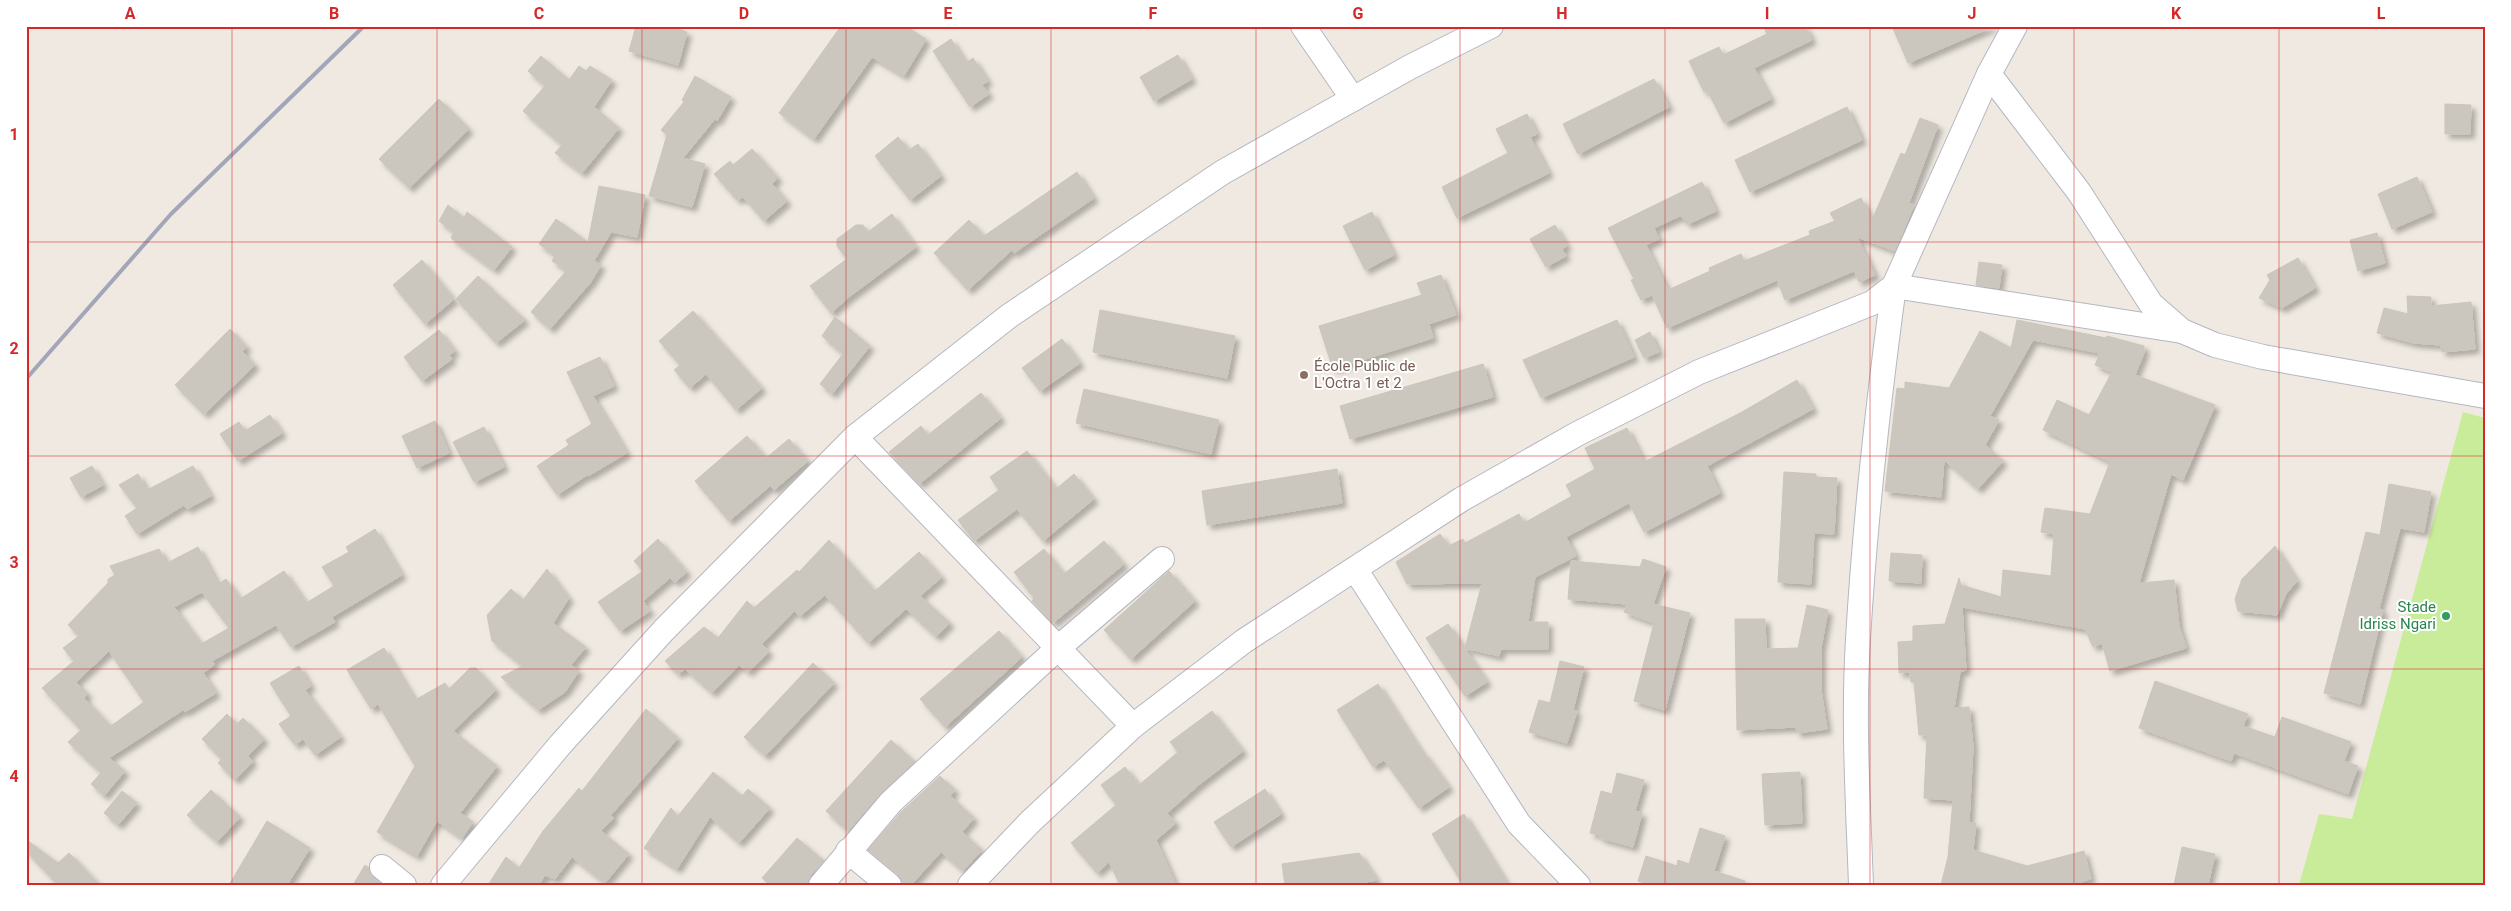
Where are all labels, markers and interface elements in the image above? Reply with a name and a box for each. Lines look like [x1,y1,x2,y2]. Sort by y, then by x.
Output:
text: A [125,4,136,23]
text: B [329,4,339,23]
text: C [534,4,544,23]
text: D [739,4,749,23]
text: E [944,4,953,23]
text: F [1149,4,1158,23]
text: G [1353,4,1364,23]
text: H [1556,4,1568,23]
text: I [1765,4,1769,23]
text: J [1968,4,1976,23]
text: K [2171,4,2182,23]
text: L [2377,4,2386,23]
text: 1 [9,125,19,144]
text: 2 [9,339,19,358]
place label: École Public de L'Octra 1 et 2 [1314,357,1416,392]
marker: École Public de L'Octra 1 et 2 [1298,369,1310,381]
text: 3 [9,553,19,572]
place label: Stade Idriss Ngari [2360,598,2436,633]
marker: Stade Idriss Ngari [2440,610,2452,622]
text: 4 [9,767,19,786]

